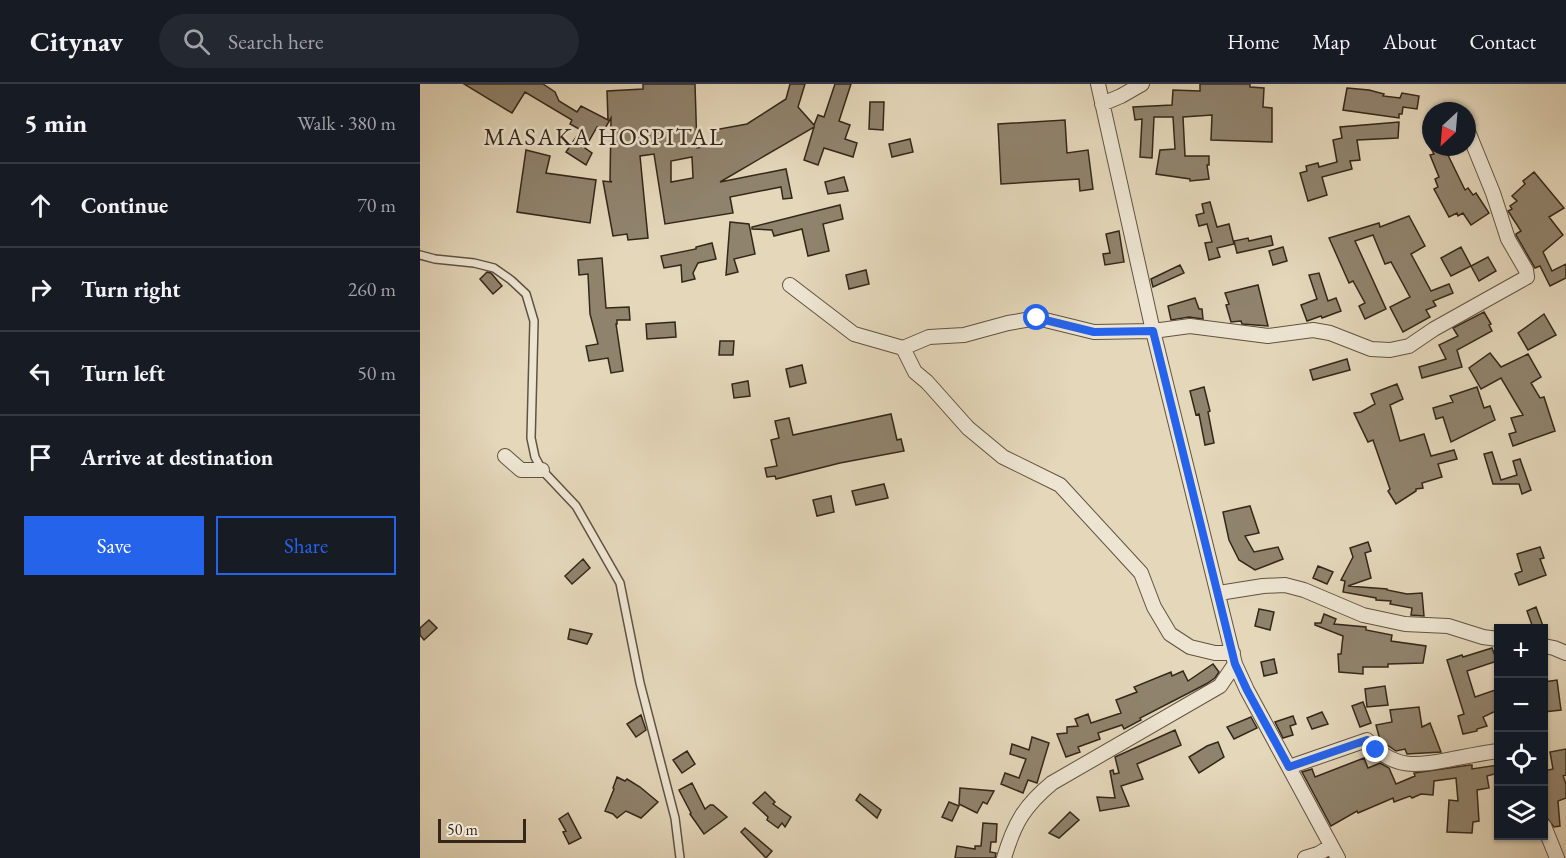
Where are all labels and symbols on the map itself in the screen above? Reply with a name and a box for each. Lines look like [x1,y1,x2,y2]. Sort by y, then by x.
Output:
north arrow [1422,102,1476,156]
district label: MASAKA HOSPITAL [483,121,725,152]
route start [1023,304,1049,330]
route end [1362,736,1388,762]
scale bar [438,816,526,844]

